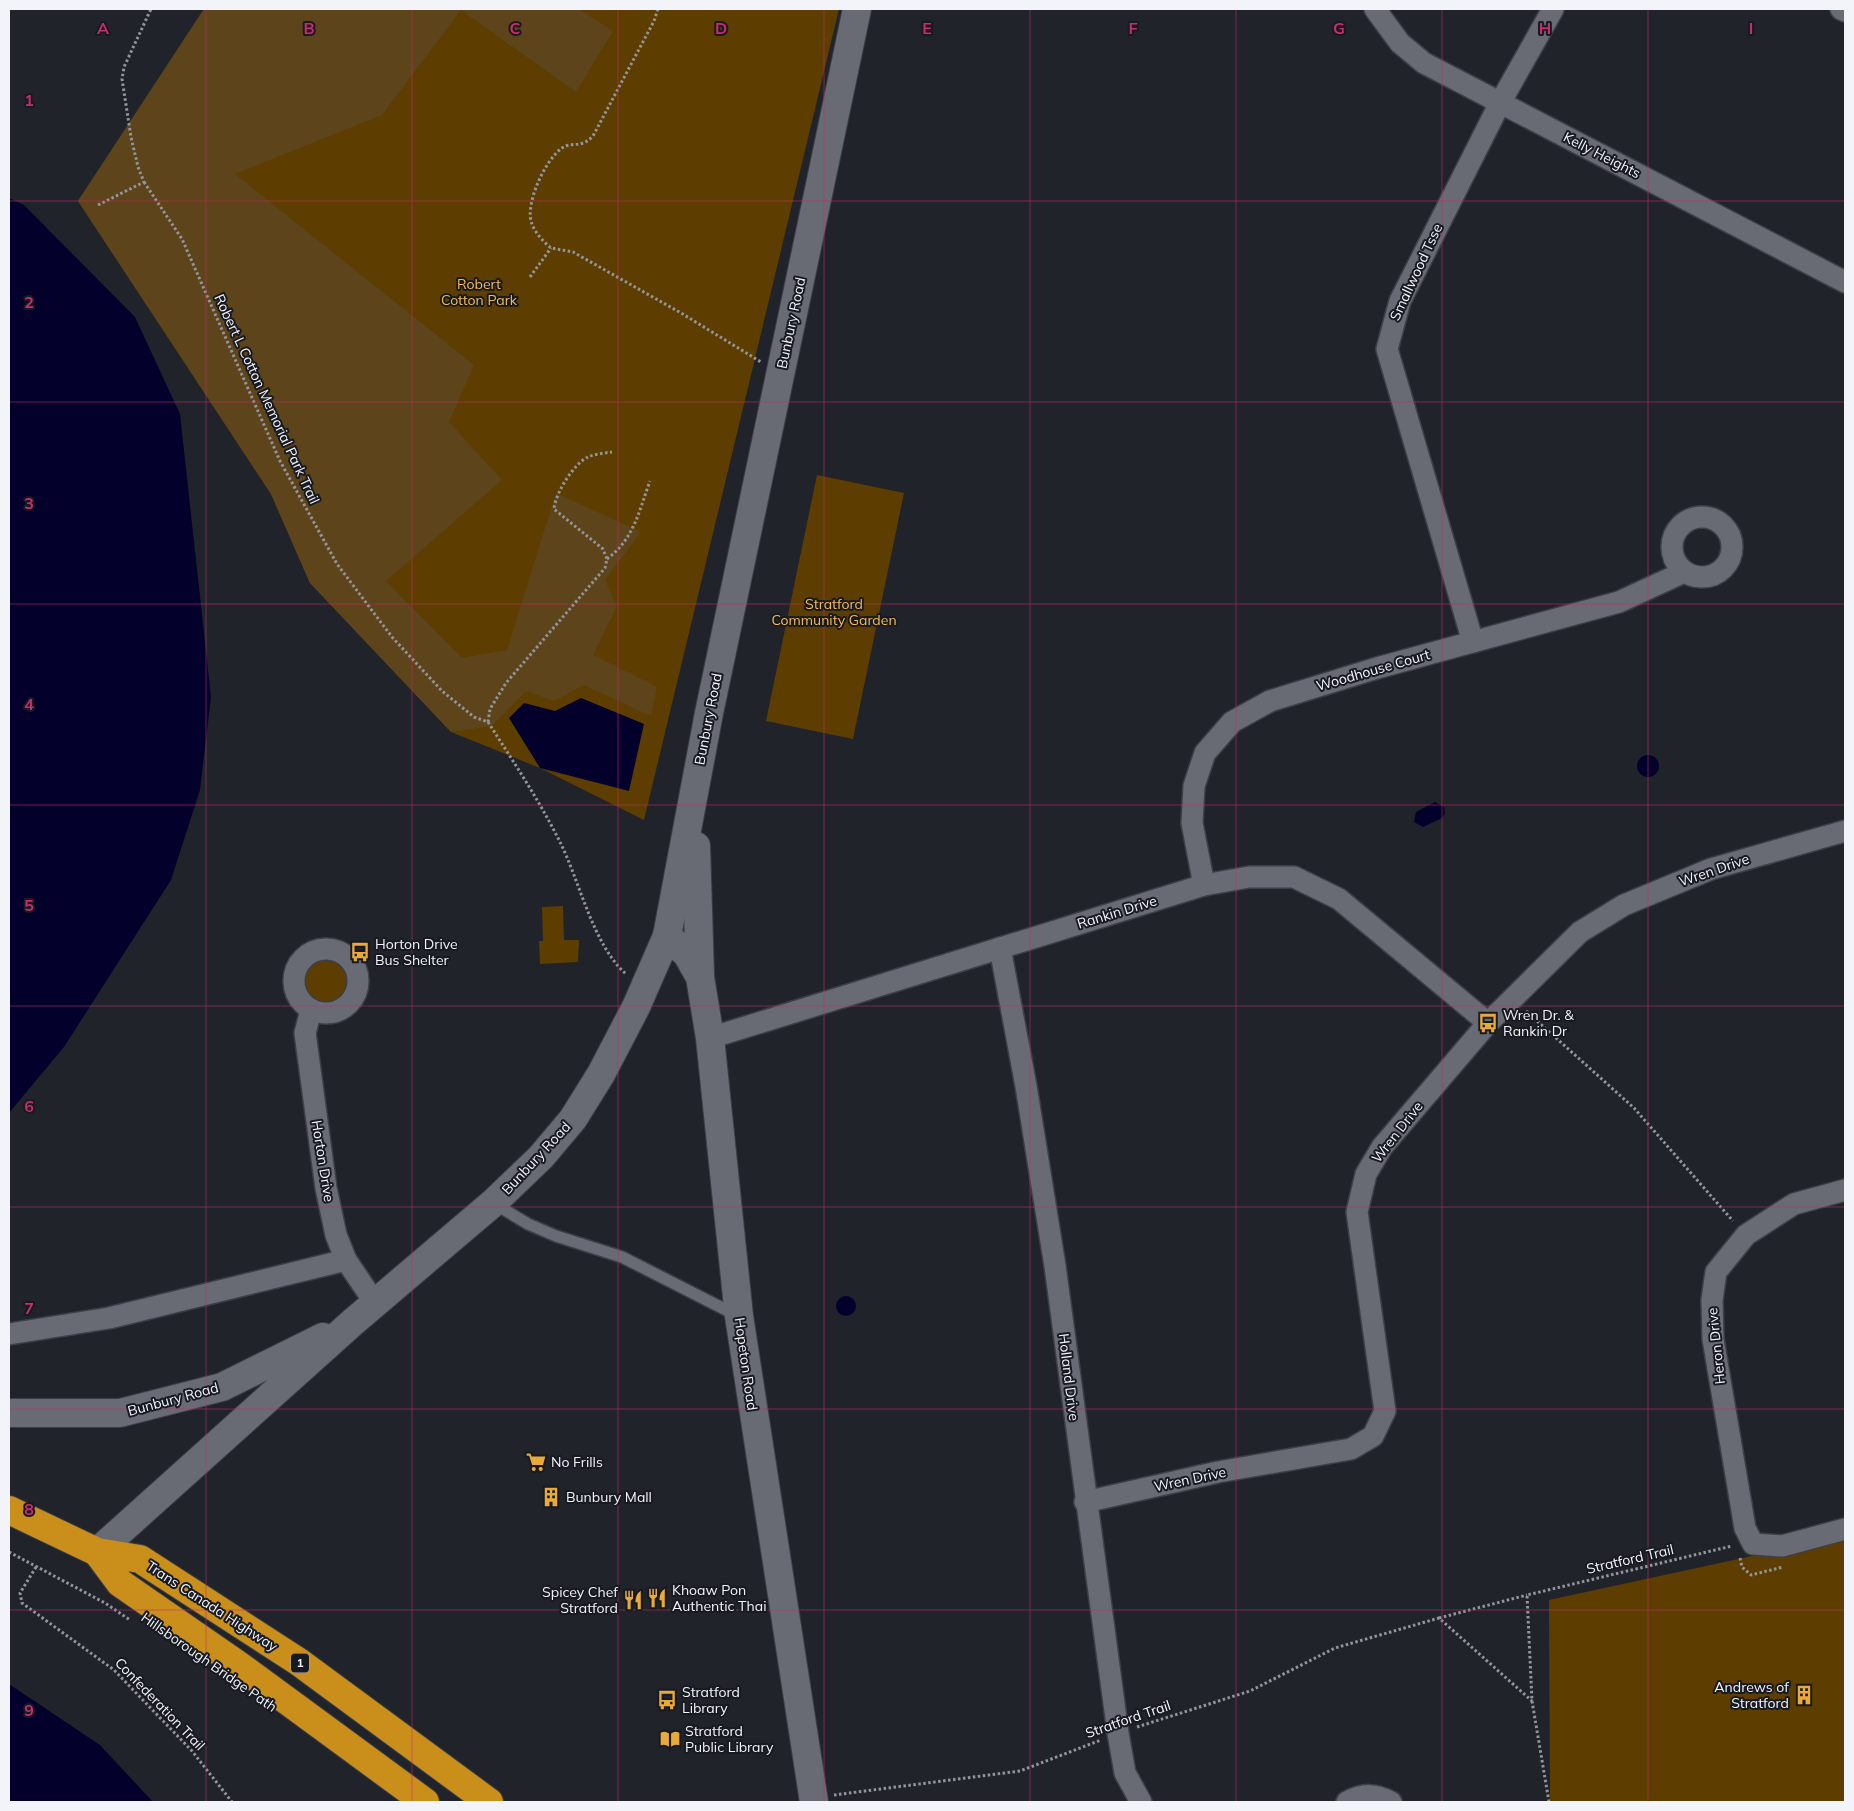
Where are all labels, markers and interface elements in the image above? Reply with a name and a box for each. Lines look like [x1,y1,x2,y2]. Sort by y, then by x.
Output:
text: A [97,18,109,38]
text: B [303,18,315,38]
text: C [510,18,521,38]
text: D [715,18,727,38]
text: E [922,18,932,38]
text: F [1128,18,1138,38]
text: G [1333,18,1345,38]
text: H [1539,18,1551,38]
text: I [1749,18,1753,38]
text: 1 [24,90,34,110]
street label: Kelly Heights [1560,128,1644,182]
street label: Smallwood Tsse [1386,221,1446,323]
park label: Robert Cotton Park [441,275,518,309]
street label: Bunbury Road [773,276,809,370]
street label: Robert L Cotton Memorial Park Trail [210,291,324,507]
text: 2 [24,292,34,312]
text: 3 [24,493,34,513]
park label: Stratford Community Garden [771,595,897,629]
street label: Woodhouse Court [1314,645,1432,695]
street label: Bunbury Road [690,672,726,766]
text: 4 [24,694,34,714]
street label: Wren Drive [1677,850,1751,890]
street label: Rankin Drive [1075,891,1159,933]
text: 5 [24,895,34,915]
place label: Horton Drive Bus Shelter [375,935,458,969]
bus stop icon: Horton Drive Bus Shelter [349,941,371,963]
place label: Wren Dr. & Rankin Dr [1503,1006,1574,1040]
bus stop icon: Wren Dr. & Rankin Dr [1477,1012,1499,1034]
text: 6 [24,1096,34,1116]
street label: Wren Drive [1367,1098,1427,1166]
street label: Bunbury Road [498,1118,574,1198]
street label: Horton Drive [308,1119,338,1203]
text: 7 [24,1298,34,1318]
street label: Heron Drive [1703,1307,1729,1385]
street label: Hopeton Road [731,1316,761,1412]
street label: Holland Drive [1055,1332,1083,1422]
street label: Bunbury Road [126,1378,220,1420]
supermarket icon: No Frills [525,1451,547,1473]
place label: No Frills [551,1453,603,1471]
street label: Wren Drive [1152,1463,1228,1495]
building icon: Bunbury Mall [540,1486,562,1508]
place label: Bunbury Mall [566,1488,652,1506]
text: 8 [24,1499,34,1519]
street label: Stratford Trail [1585,1540,1675,1578]
street label: Trans Canada Highway [143,1557,281,1655]
place label: Khoaw Pon Authentic Thai [672,1581,767,1615]
place label: Spicey Chef Stratford [542,1583,618,1617]
restaurant icon: Khoaw Pon Authentic Thai [646,1587,668,1609]
restaurant icon: Spicey Chef Stratford [622,1589,644,1611]
street label: Hillsborough Bridge Path [138,1608,280,1716]
street label: Confederation Trail [111,1654,209,1754]
road number: 1 [291,1654,309,1672]
place label: Andrews of Stratford [1714,1678,1789,1712]
place label: Stratford Library [682,1683,740,1717]
building icon: Andrews of Stratford [1793,1684,1815,1706]
bus stop icon: Stratford Library [656,1689,678,1711]
street label: Stratford Trail [1083,1696,1173,1742]
text: 9 [24,1700,34,1720]
place label: Stratford Public Library [685,1722,774,1756]
library icon: Stratford Public Library [659,1728,681,1750]

